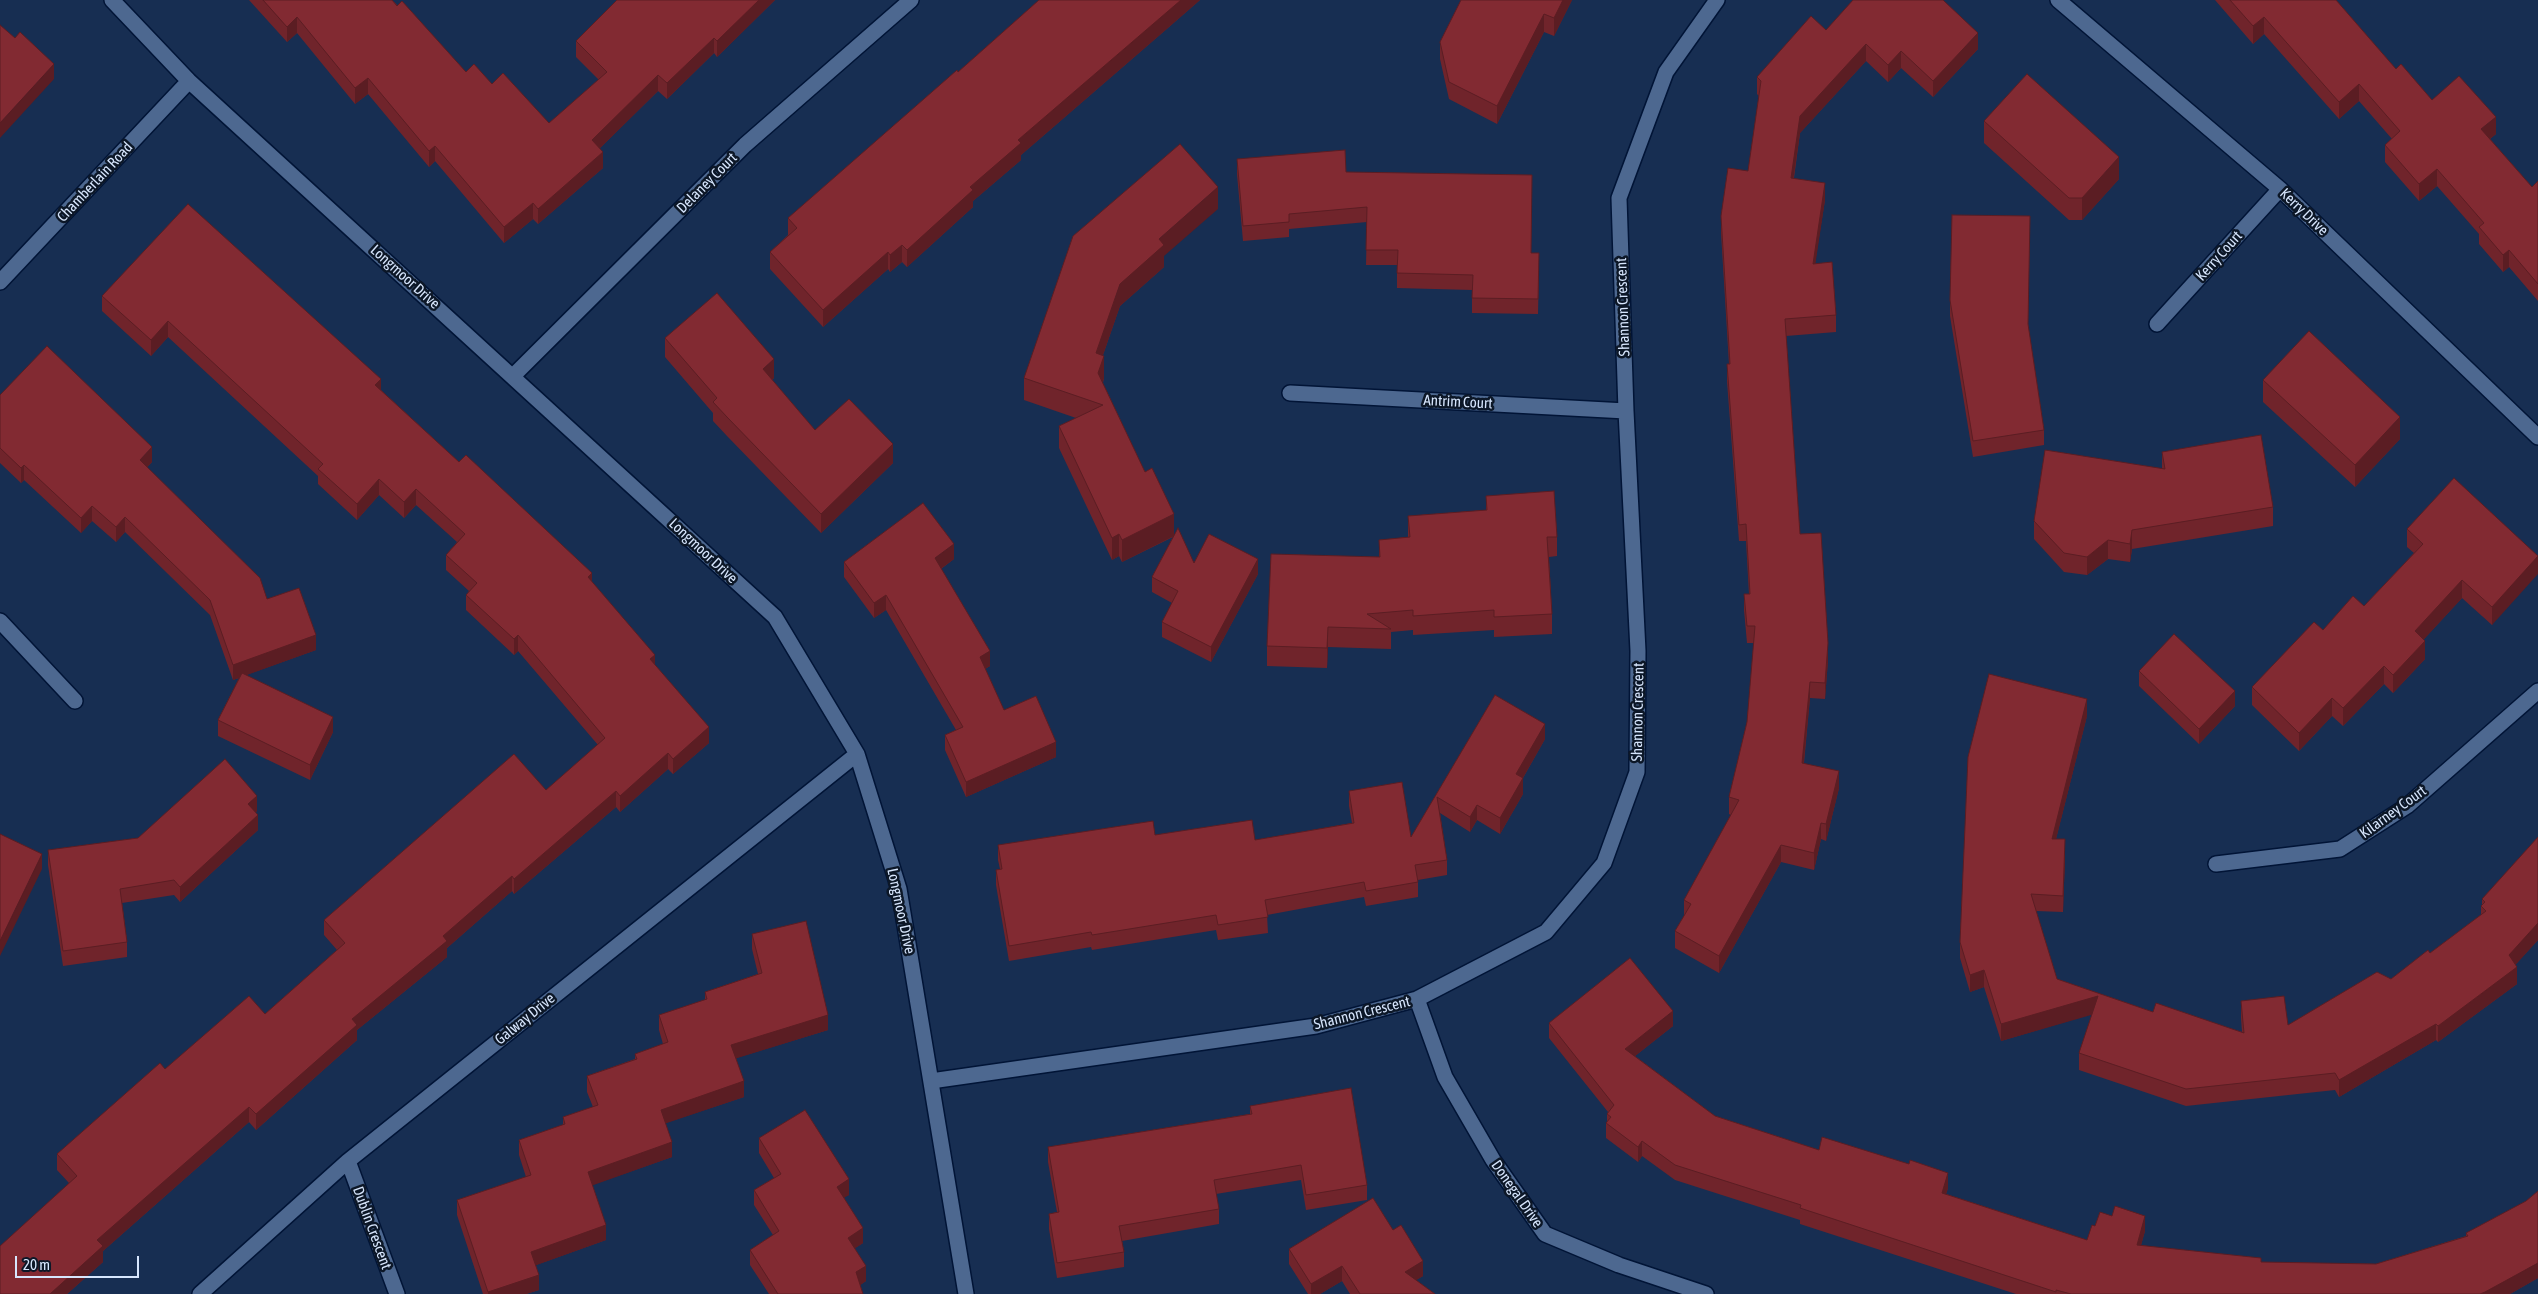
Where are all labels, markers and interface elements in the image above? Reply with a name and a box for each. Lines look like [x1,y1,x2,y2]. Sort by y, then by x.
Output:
street label: Chamberlain Road [53,138,137,226]
street label: Delaney Court [673,149,741,217]
street label: Kerry Drive [2276,185,2332,239]
street label: Kerry Court [2192,227,2246,285]
street label: Longmoor Drive [367,241,443,313]
street label: Shannon Crescent [1612,257,1634,357]
street label: Antrim Court [1423,391,1493,413]
street label: Longmoor Drive [665,515,741,587]
street label: Shannon Crescent [1628,662,1648,762]
street label: Kilarney Court [2356,782,2430,842]
street label: Longmoor Drive [883,867,919,955]
street label: Galway Drive [491,989,559,1049]
street label: Shannon Crescent [1312,992,1412,1034]
street label: Donegal Drive [1487,1157,1547,1231]
street label: Dublin Crescent [349,1184,395,1272]
scale bar [18,1246,141,1278]
text: 20 m [23,1256,50,1273]

